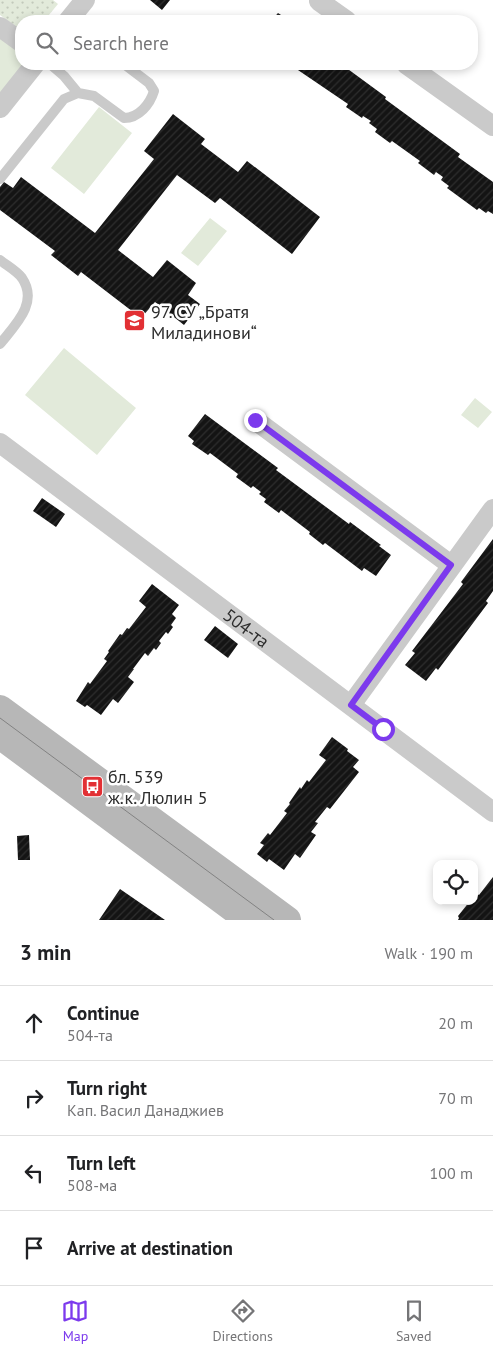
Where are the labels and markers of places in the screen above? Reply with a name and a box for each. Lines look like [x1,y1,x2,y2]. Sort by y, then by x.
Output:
place label: 97. СУ „Братя Миладинови“ [151,300,257,344]
school or university icon: 97. СУ „Братя Миладинови“ [123,309,147,333]
place label: бл. 539 ж.к. Люлин 5 [108,765,208,809]
bus stop icon: бл. 539 ж.к. Люлин 5 [80,774,104,798]

